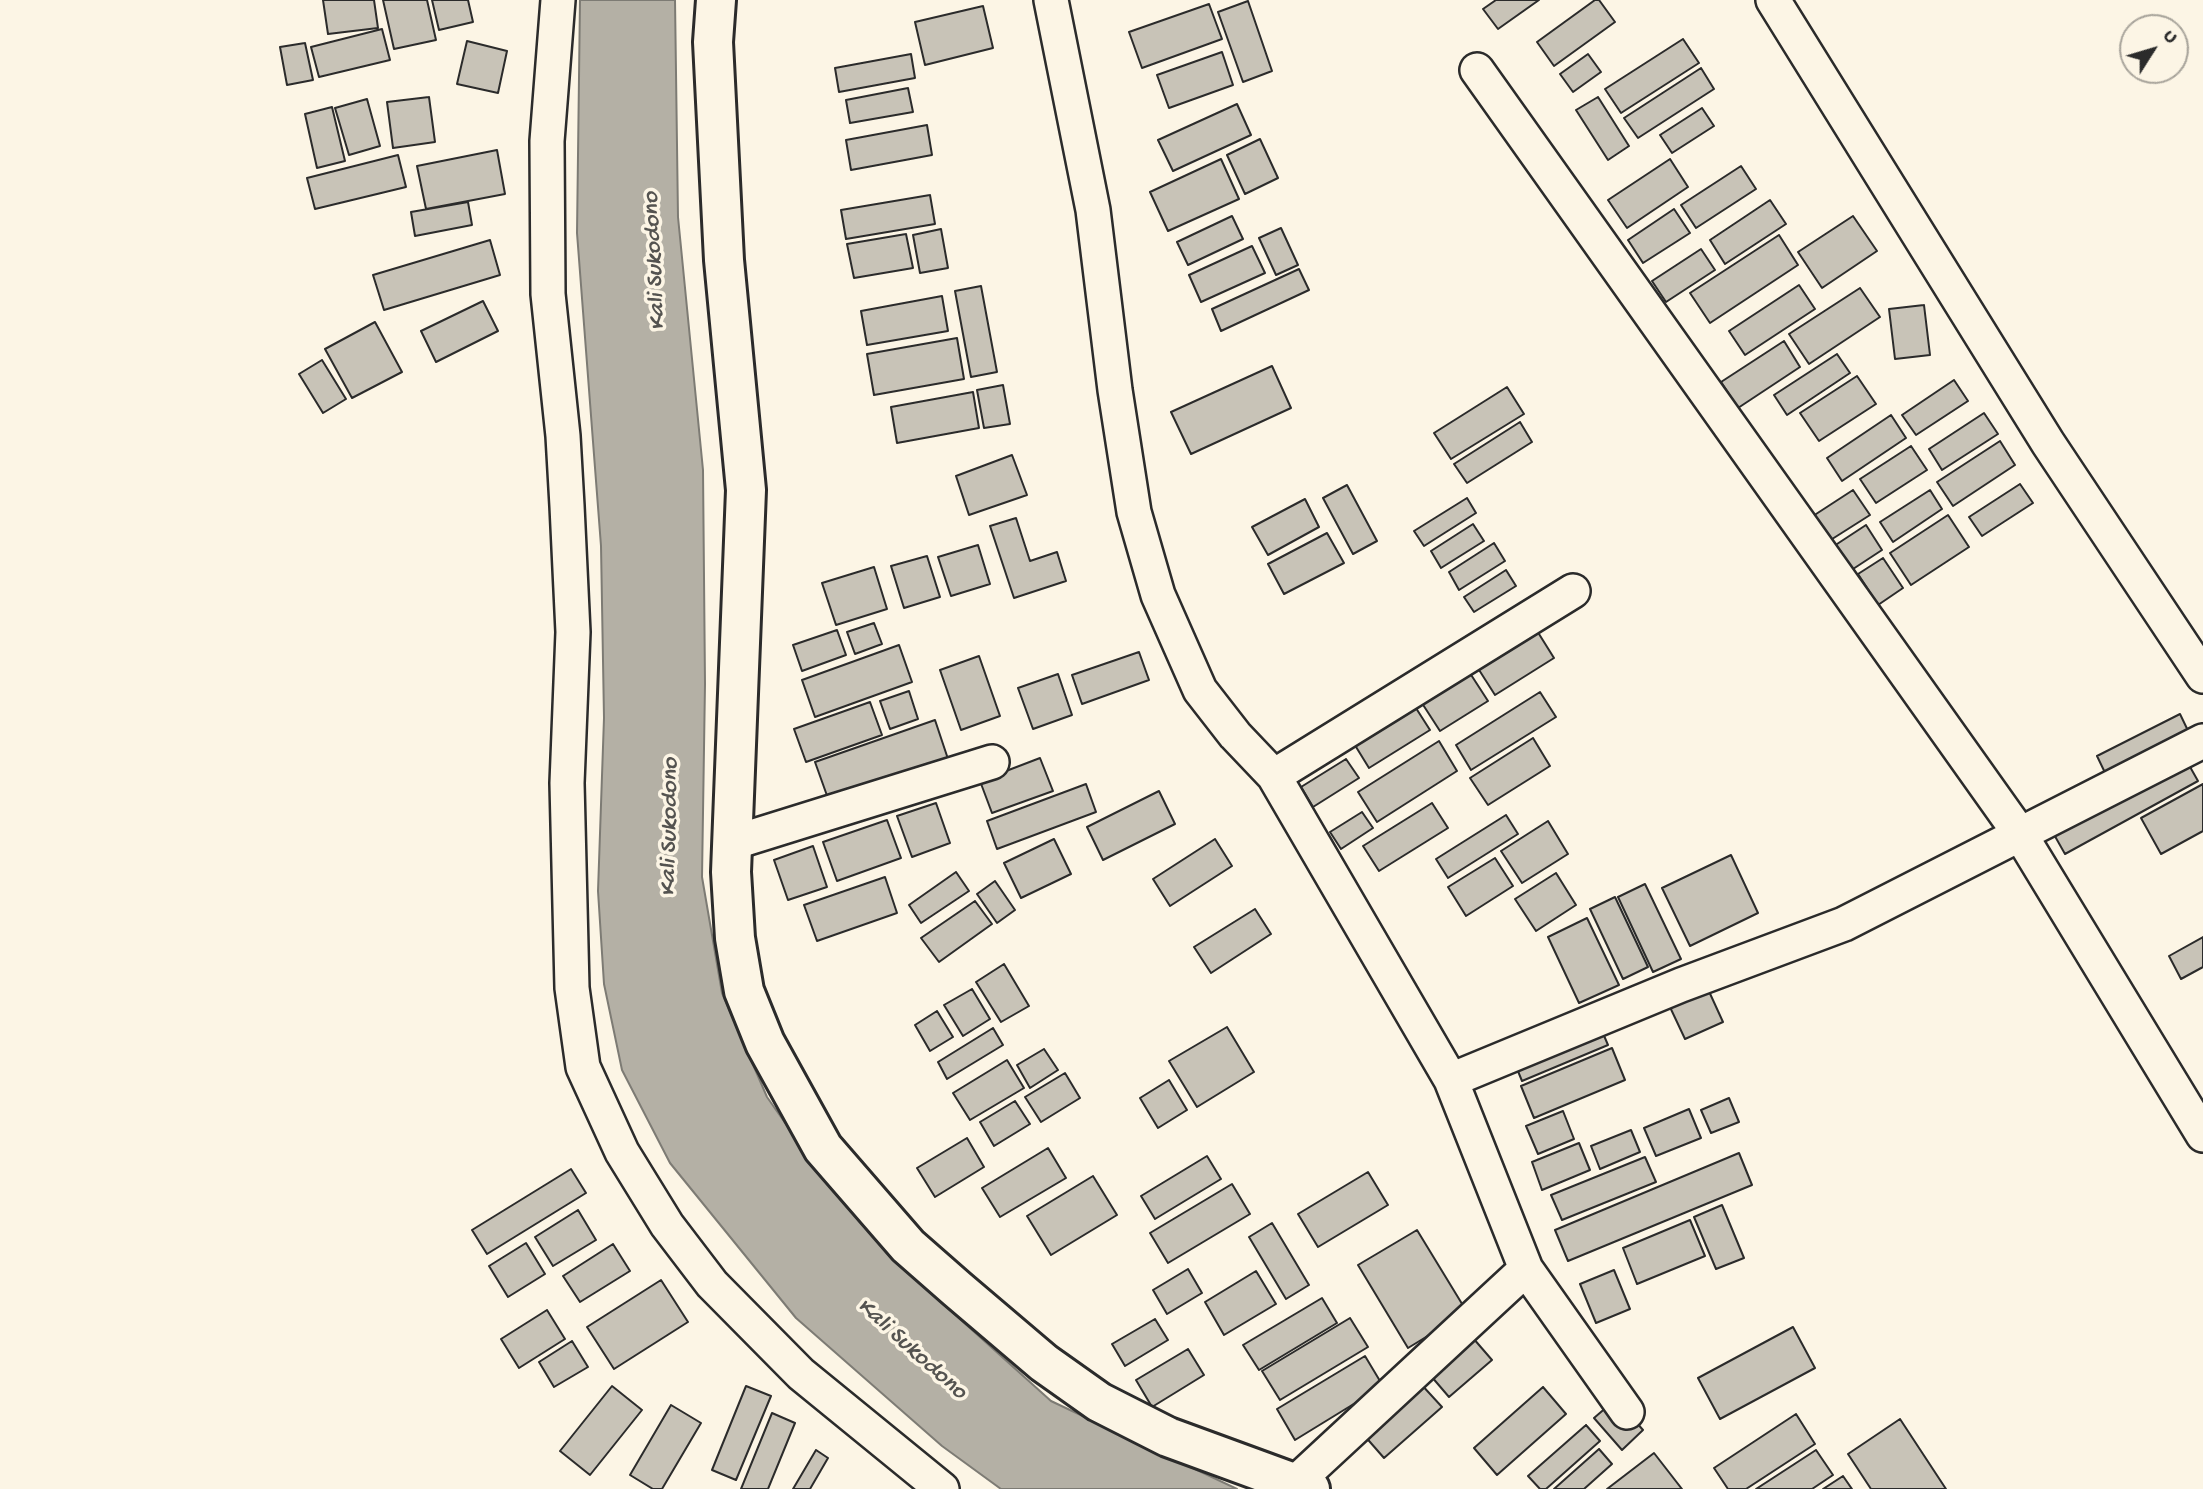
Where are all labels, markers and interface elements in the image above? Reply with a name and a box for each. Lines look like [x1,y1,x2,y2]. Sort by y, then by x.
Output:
north arrow [2119,14,2189,84]
text: U [2157,26,2182,49]
water label: Kali Sukodono [638,191,674,331]
water label: Kali Sukodono [655,757,687,897]
water label: Kali Sukodono [850,1293,972,1407]

